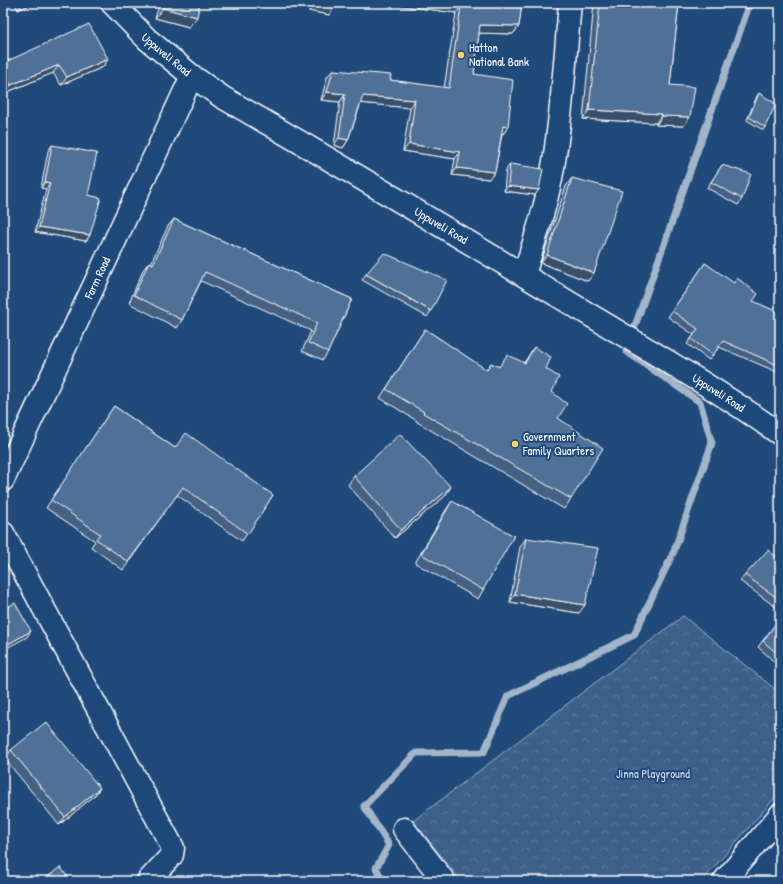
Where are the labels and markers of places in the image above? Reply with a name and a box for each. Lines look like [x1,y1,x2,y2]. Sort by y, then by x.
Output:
place label: Hatton National Bank [469,39,529,70]
marker: Hatton National Bank [456,50,466,60]
place label: Government Family Quarters [522,428,595,459]
marker: Government Family Quarters [510,439,520,449]

